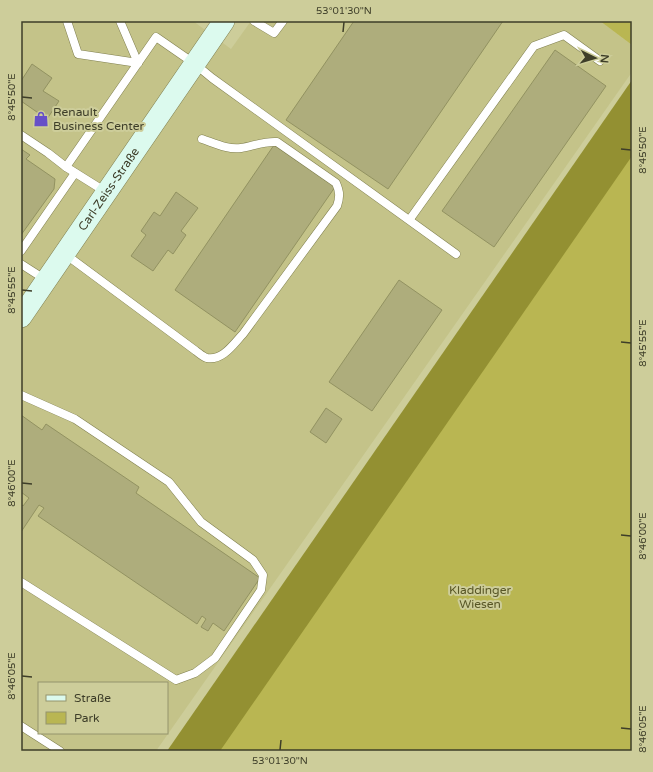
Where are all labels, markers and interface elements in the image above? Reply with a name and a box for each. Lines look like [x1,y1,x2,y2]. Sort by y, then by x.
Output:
text: 53°01'30"N [316,5,372,17]
north arrow [575,38,615,78]
text: N [598,54,611,64]
text: 8°45'50"E [6,73,18,121]
place label: Renault Business Center [53,105,144,133]
shop icon: Renault Business Center [32,110,50,128]
text: 8°45'50"E [637,126,649,174]
street label: Carl-Zeiss-Straße [75,145,142,233]
text: 8°45'55"E [6,266,18,314]
text: 8°45'55"E [637,319,649,367]
text: 8°46'00"E [6,459,18,507]
text: 8°46'00"E [637,512,649,560]
park label: Kladdinger Wiesen [449,583,511,611]
text: 8°46'05"E [6,652,18,700]
legend [38,682,168,734]
text: Straße [74,691,111,705]
text: 8°46'05"E [637,705,649,753]
text: Park [74,711,100,725]
text: 53°01'30"N [252,755,308,767]

